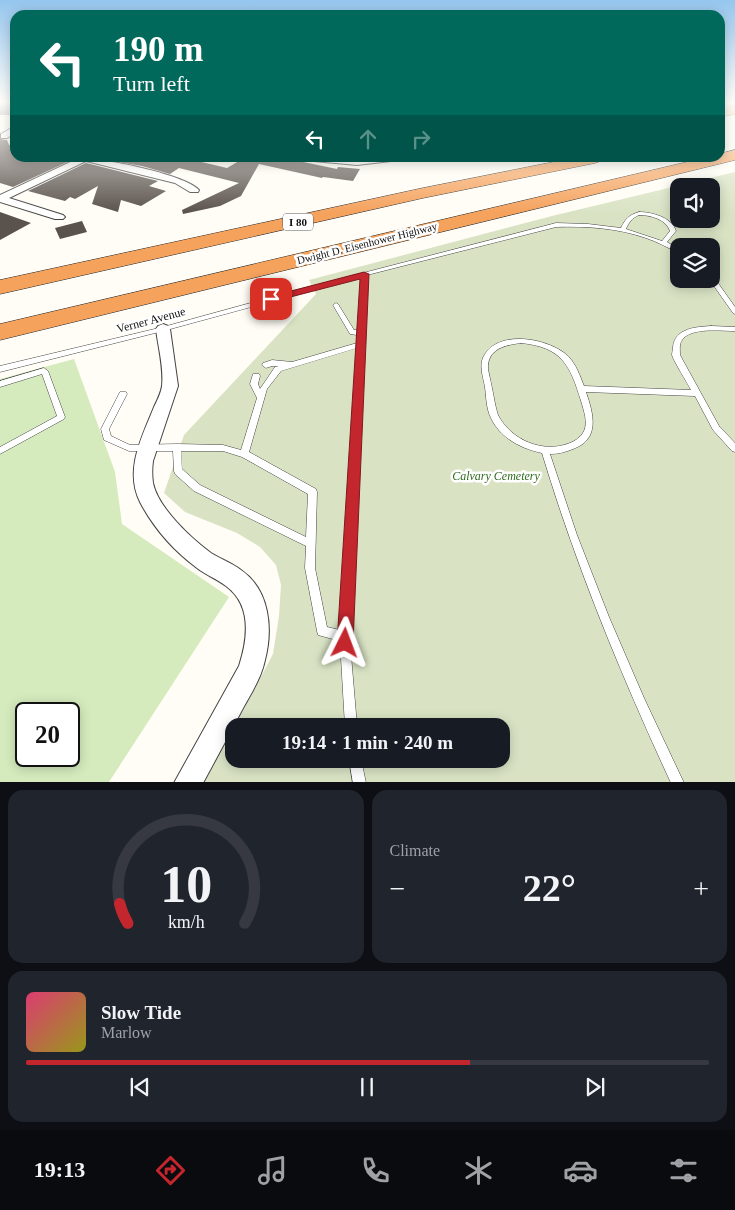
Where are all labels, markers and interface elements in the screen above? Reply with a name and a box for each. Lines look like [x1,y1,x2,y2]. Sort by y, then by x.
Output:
icon: left [30,30,95,95]
text: 190 m [113,30,203,69]
text: Turn left [113,71,190,96]
icon: left [301,125,329,153]
icon: ahead [354,125,382,153]
icon: right [407,125,435,153]
map controls [670,178,720,288]
button: sound [670,178,720,228]
road number: I 80 [283,213,313,230]
street label: Dwight D. Eisenhower Highway [296,220,439,266]
button: layers [670,238,720,288]
pin [250,278,292,320]
icon: arrive [257,285,285,313]
street label: Verner Avenue [115,304,187,336]
park label: Calvary Cemetery [452,469,540,483]
position arrow [318,616,370,668]
speed limit sign: 20 [15,702,80,767]
text: 19:14 · 1 min · 240 m [282,732,453,753]
text: Climate [390,842,440,859]
text: 10 [160,856,212,913]
text: 22° [523,867,576,909]
text: − [390,873,405,904]
text: + [693,873,709,904]
text: km/h [167,912,204,932]
text: Slow Tide [101,1002,181,1023]
text: Marlow [101,1024,152,1041]
icon: previous [126,1073,154,1101]
icon: pause [353,1073,381,1101]
icon: next [581,1073,609,1101]
icon: directions [153,1153,188,1188]
icon: music [255,1153,290,1188]
icon: phone [358,1153,393,1188]
icon: climate [461,1153,496,1188]
icon: car [563,1153,598,1188]
icon: filters [666,1153,701,1188]
text: 19:13 [34,1157,85,1182]

